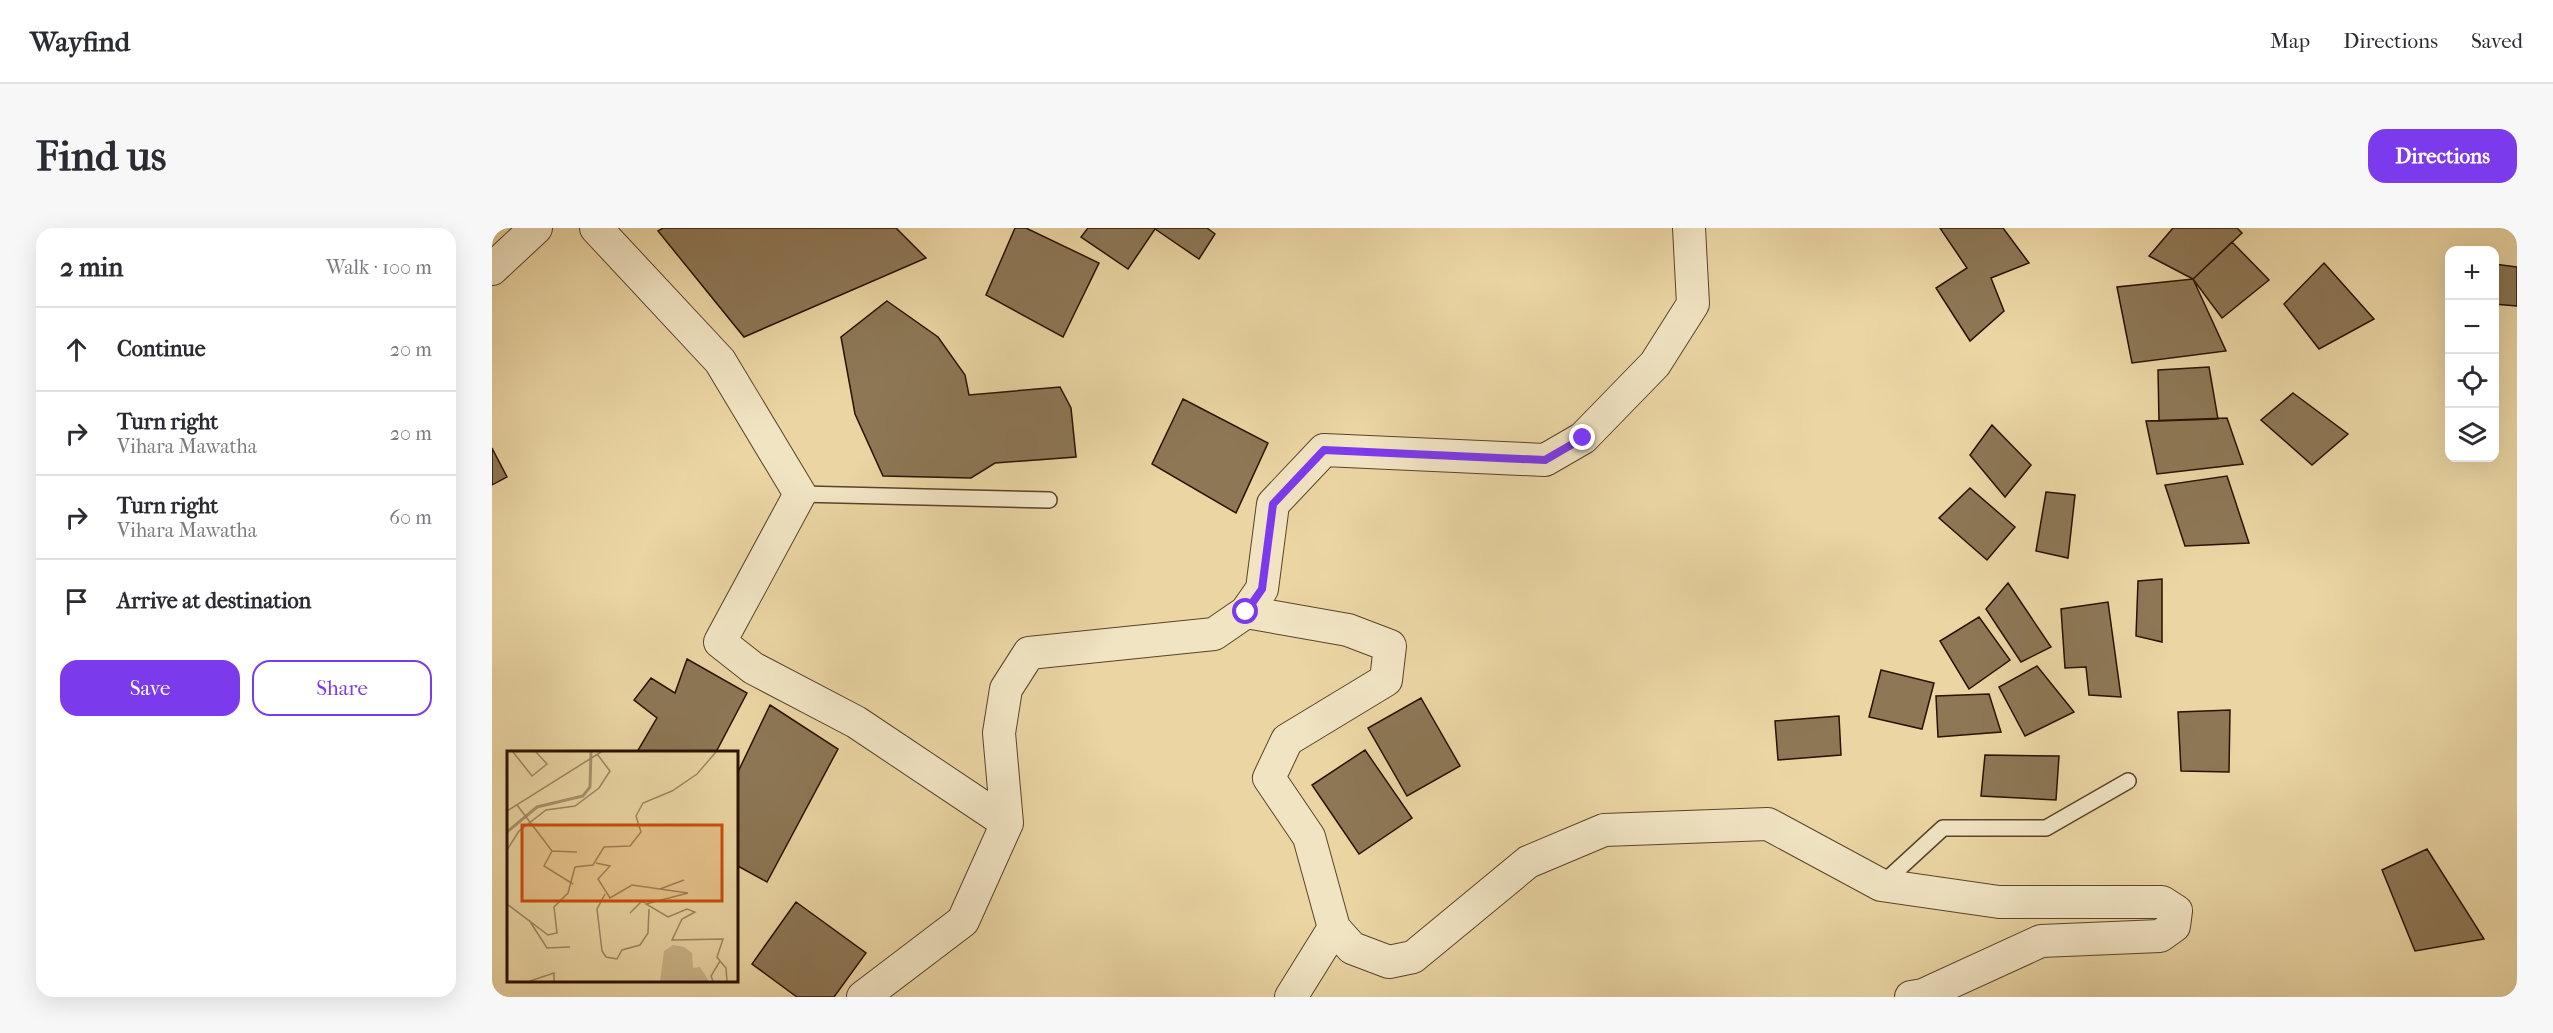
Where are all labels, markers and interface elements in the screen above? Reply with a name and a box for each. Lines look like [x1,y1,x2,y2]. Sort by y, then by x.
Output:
text: Wayfind [30,25,130,58]
text: Map [2270,29,2310,53]
text: Directions [2343,29,2438,53]
text: Saved [2471,29,2523,53]
button: Directions [2368,129,2517,183]
text: Find us [36,132,166,181]
map controls [2445,246,2499,462]
button: + [2445,246,2499,300]
text: 2 min [60,252,123,283]
text: Walk · 100 m [326,256,432,279]
button: − [2445,300,2499,354]
icon: ahead [60,333,93,366]
text: Continue [117,336,206,362]
text: 20 m [390,338,432,361]
button: locate [2445,354,2499,408]
button: layers [2445,408,2499,462]
text: Turn right [117,409,218,435]
icon: right [60,417,93,450]
text: 20 m [390,422,432,445]
route end [1569,424,1595,450]
text: Vihara Mawatha [117,435,257,458]
text: Turn right [117,493,218,519]
icon: right [60,501,93,534]
text: 60 m [389,506,432,529]
text: Vihara Mawatha [117,519,257,542]
icon: arrive [60,585,93,618]
text: Arrive at destination [117,588,311,614]
route start [1232,598,1258,624]
button: Save [60,660,240,716]
button: Share [252,660,432,716]
inset map [507,751,738,982]

